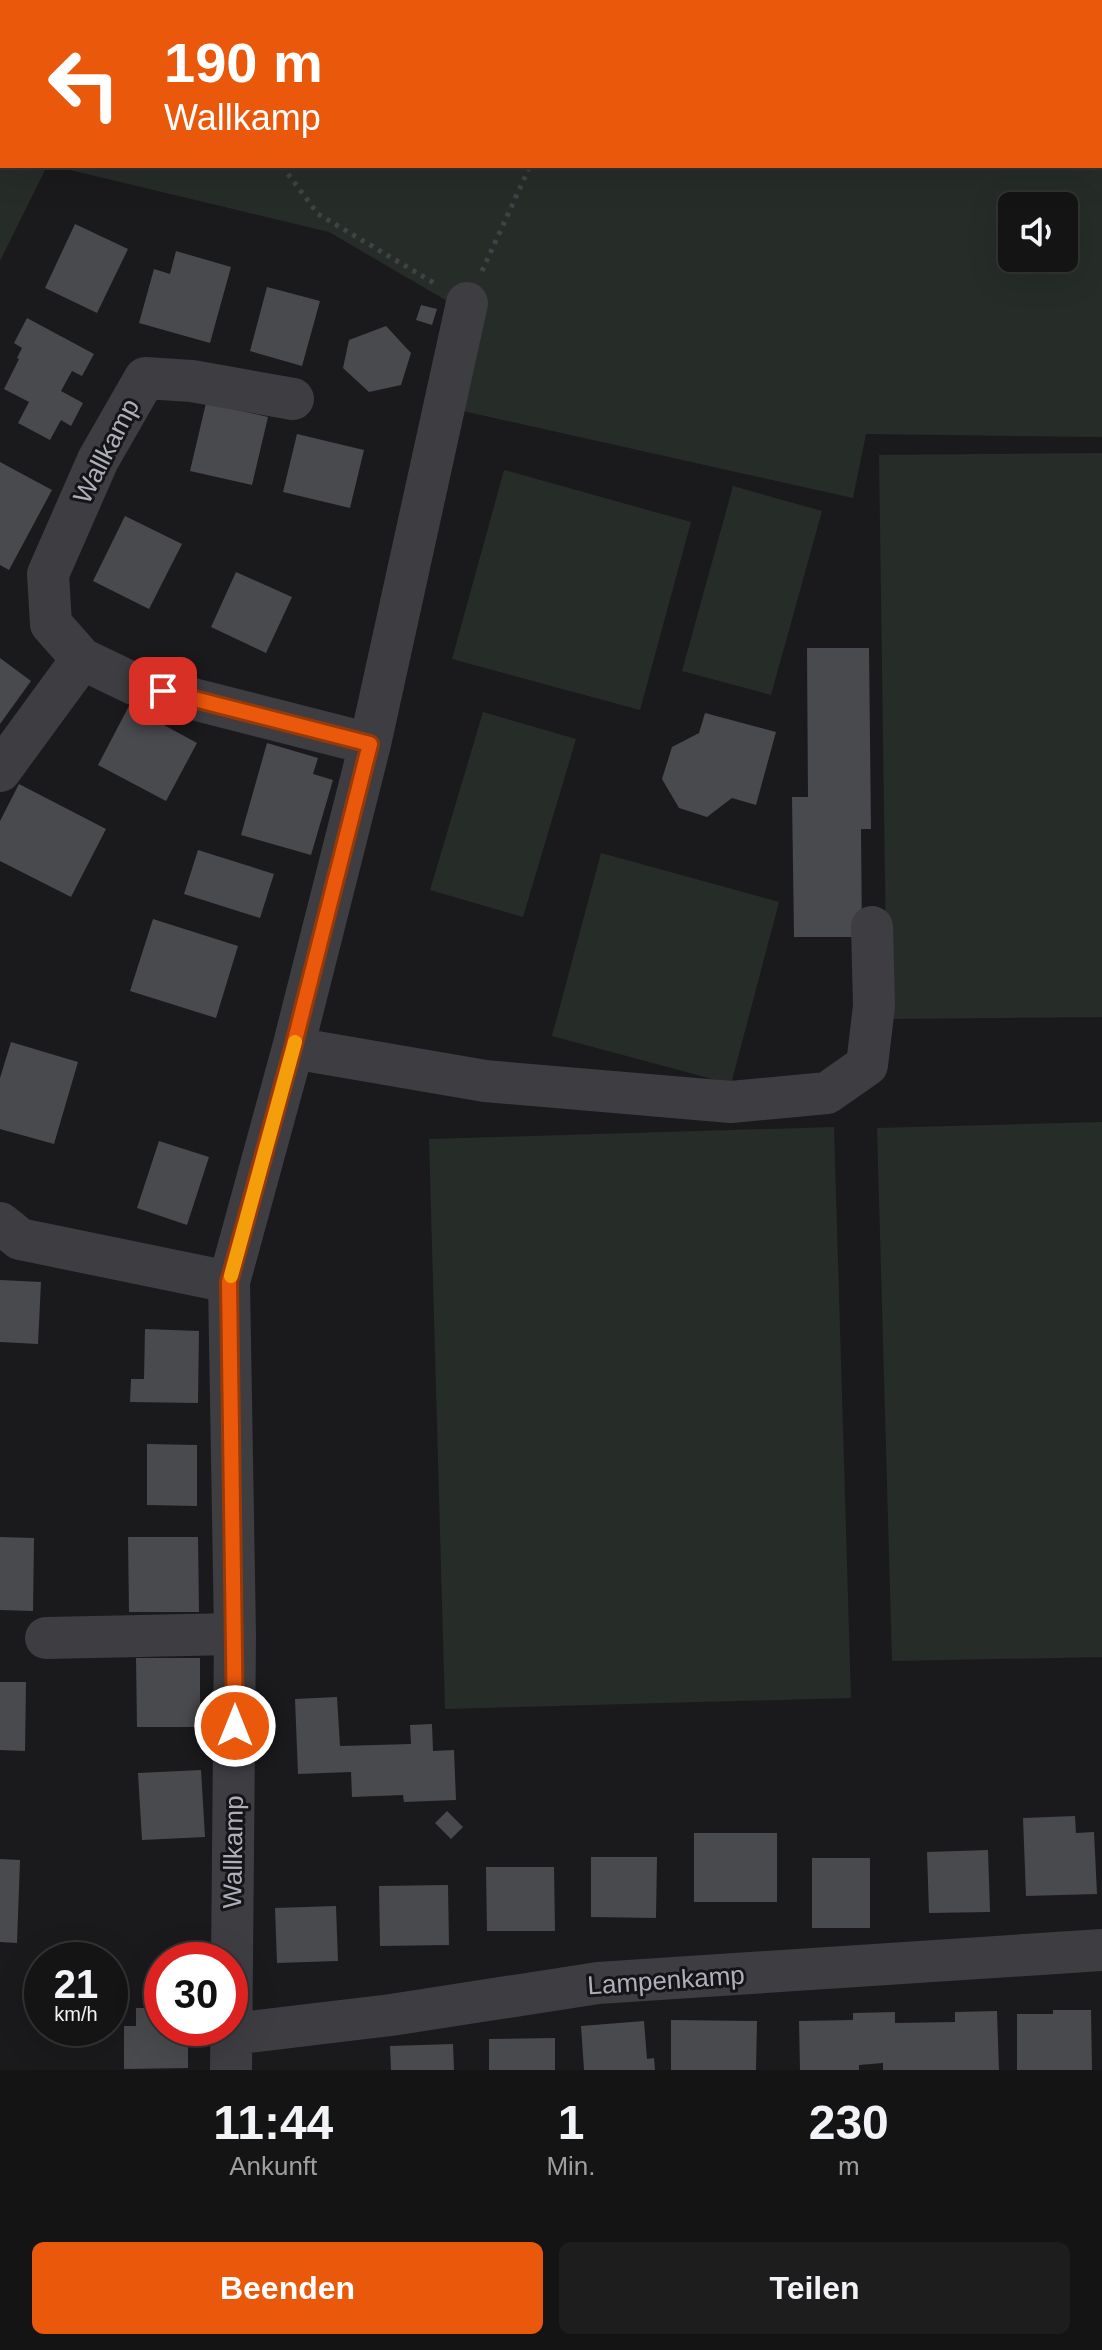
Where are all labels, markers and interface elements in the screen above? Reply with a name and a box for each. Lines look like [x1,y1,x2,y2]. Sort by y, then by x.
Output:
text: 190 m [164,31,323,94]
icon: left [32,32,136,136]
text: Wallkamp [164,97,321,138]
map controls [998,192,1078,272]
button: sound [998,192,1078,272]
street label: Wallkamp [67,394,145,508]
pin [129,657,197,725]
icon: arrive [141,669,185,713]
position arrow [193,1684,277,1768]
street label: Wallkamp [217,1795,249,1909]
speed limit sign: 30 [144,1942,248,2046]
street label: Lampenkamp [586,1960,746,2000]
text: 21 [54,1962,98,2006]
text: km/h [54,2003,98,2025]
text: 11:44 [213,2096,333,2149]
text: 1 [558,2096,584,2149]
text: 230 [809,2096,889,2149]
text: Ankunft [229,2151,317,2181]
text: Min. [546,2151,596,2181]
text: m [838,2151,860,2181]
button: Beenden [32,2242,543,2334]
button: Teilen [559,2242,1070,2334]

